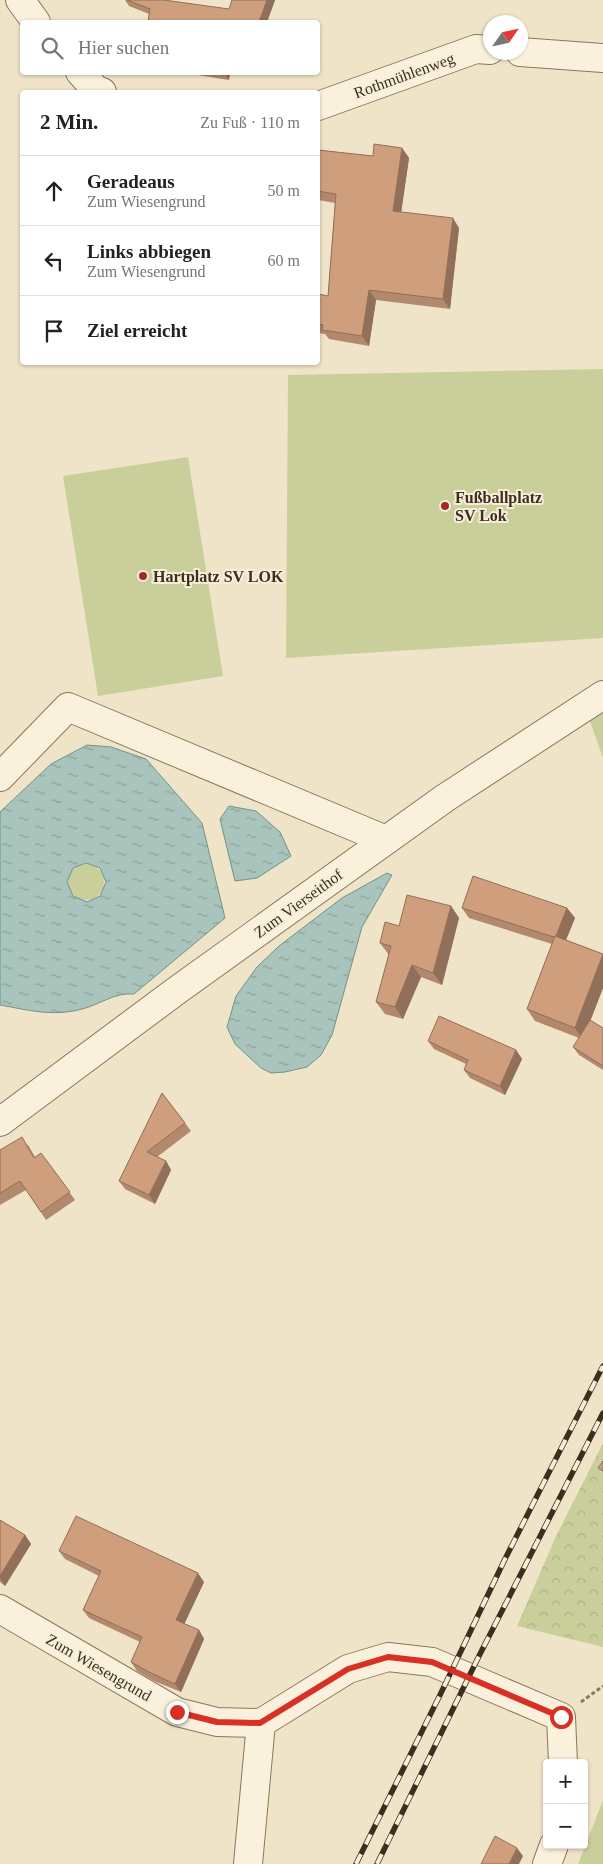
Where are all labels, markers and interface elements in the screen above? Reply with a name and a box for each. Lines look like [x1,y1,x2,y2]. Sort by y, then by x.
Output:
north arrow [483,15,528,60]
search box [20,20,320,75]
icon: search [38,34,66,62]
text: Hier suchen [78,37,169,58]
street label: Rothmühlenweg [352,49,457,102]
text: 2 Min. [40,110,98,134]
text: Zu Fuß · 110 m [200,114,300,131]
text: Geradeaus [87,171,175,192]
icon: ahead [40,177,68,205]
text: 50 m [268,182,300,199]
text: Zum Wiesengrund [87,193,206,210]
text: Links abbiegen [87,241,211,262]
icon: left [40,247,68,275]
text: 60 m [268,252,300,269]
text: Zum Wiesengrund [87,263,206,280]
icon: arrive [40,317,68,345]
text: Ziel erreicht [87,320,187,341]
place label: Fußballplatz SV Lok [455,489,542,524]
marker: Fußballplatz SV Lok [439,500,451,512]
place label: Hartplatz SV LOK [153,568,284,586]
marker: Hartplatz SV LOK [137,570,149,582]
street label: Zum Vierseithof [251,865,346,941]
street label: Zum Wiesengrund [43,1630,154,1705]
route end [166,1701,189,1724]
route start [550,1706,573,1729]
map controls [543,1759,588,1849]
button: + [543,1759,588,1804]
button: − [543,1804,588,1849]

